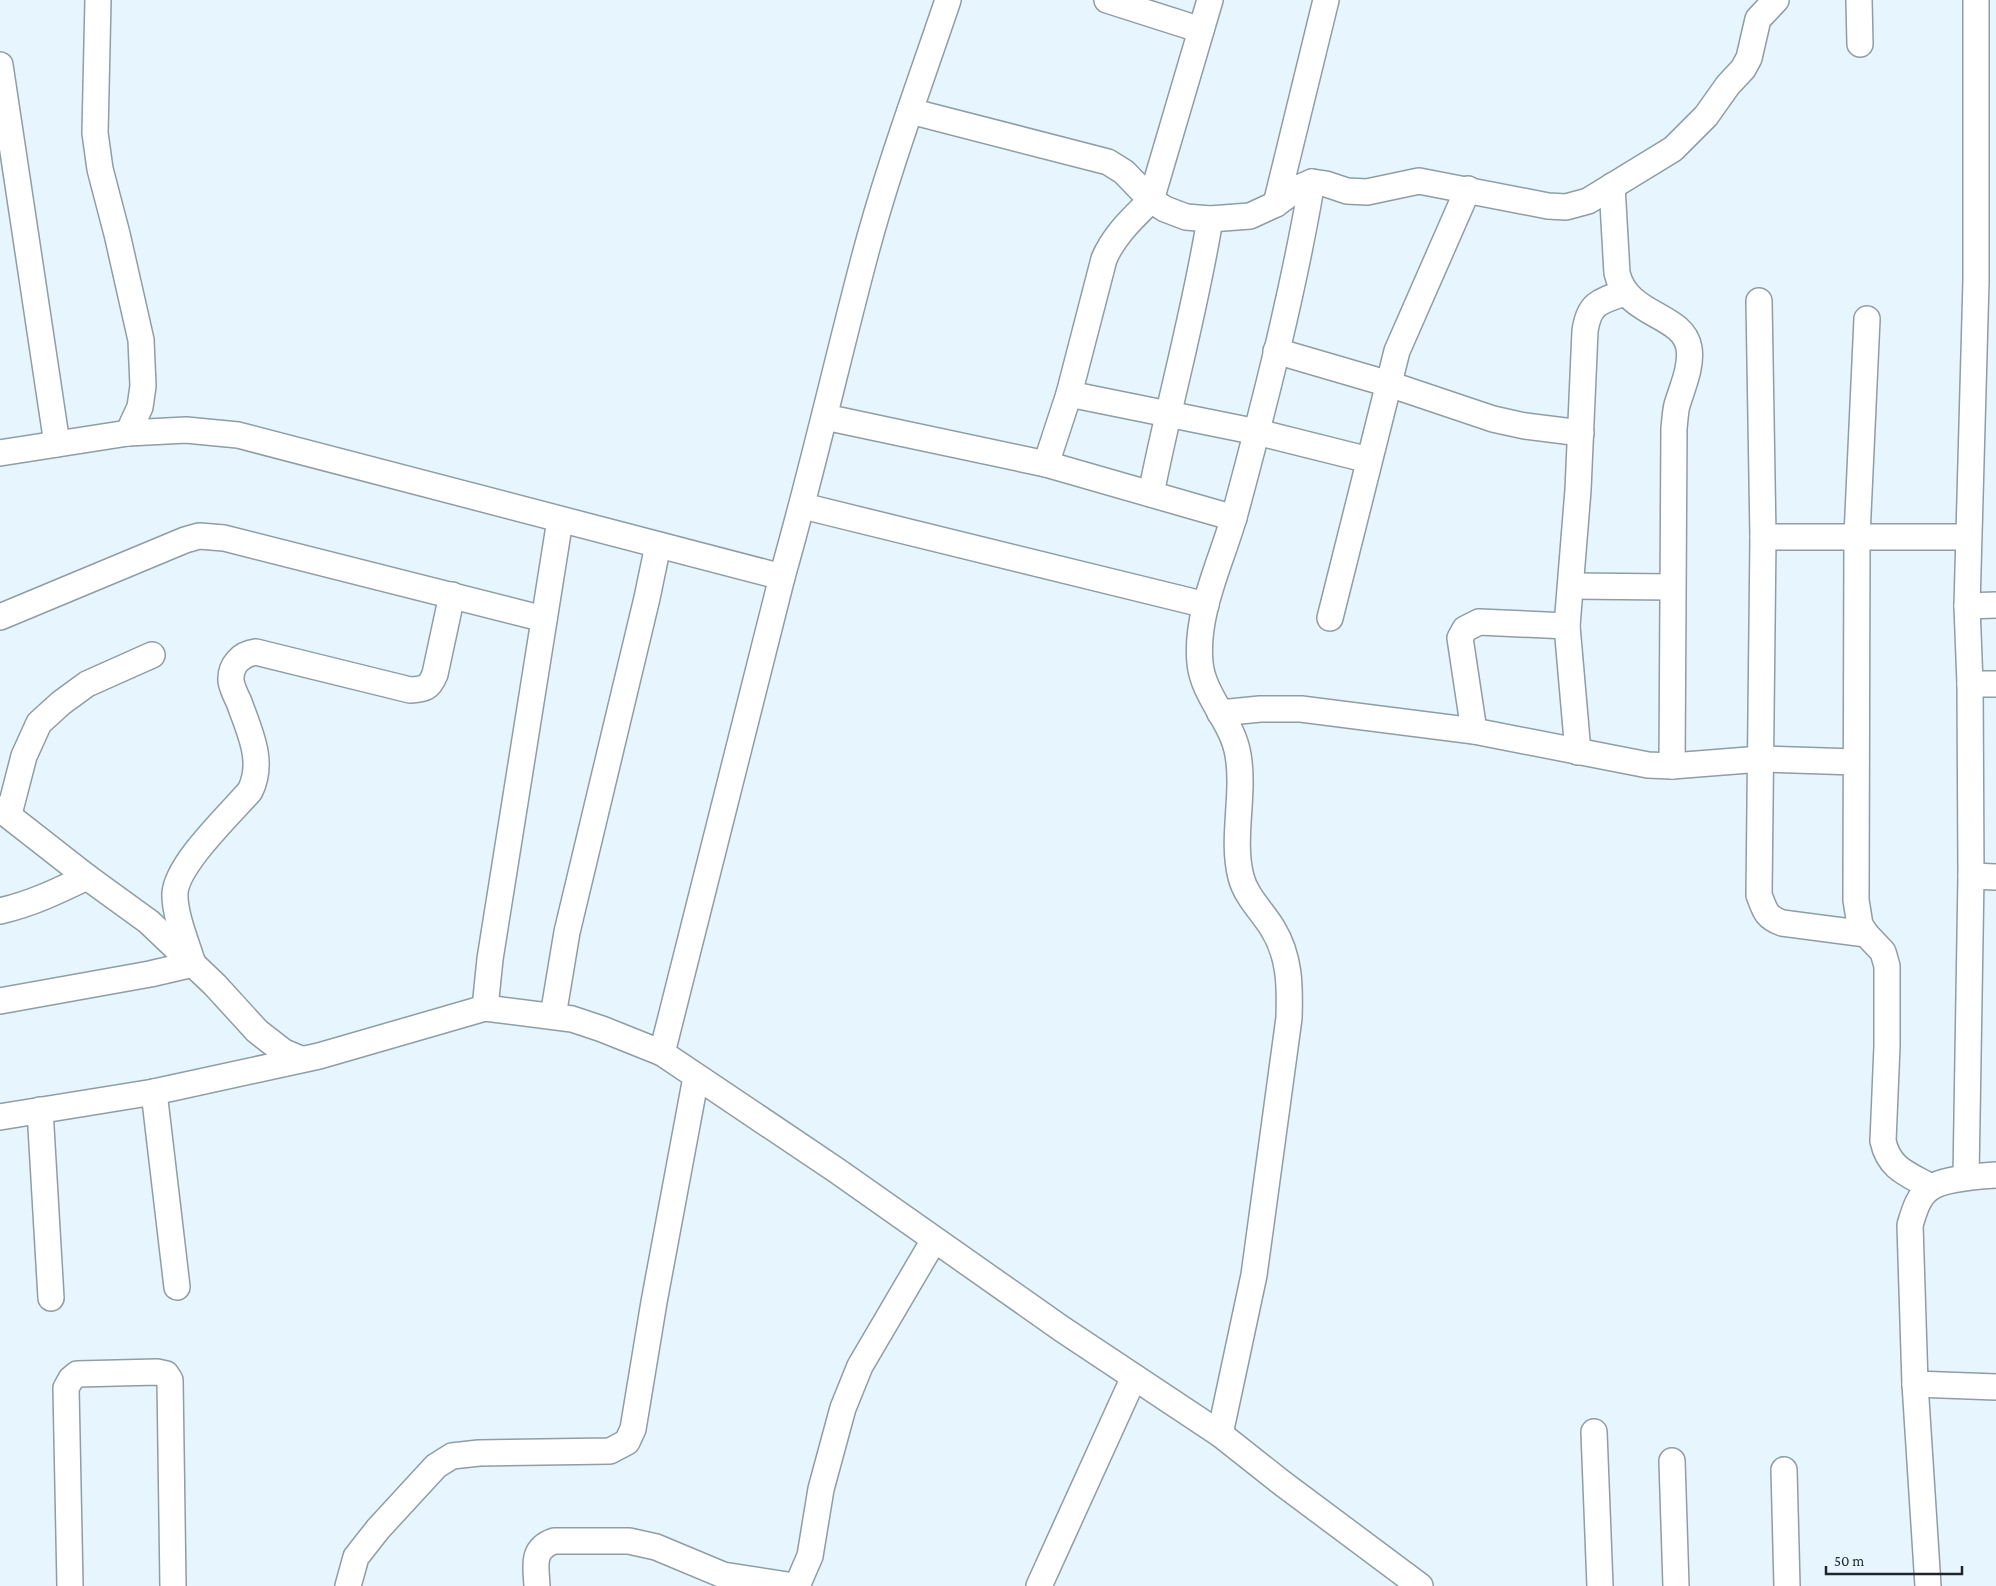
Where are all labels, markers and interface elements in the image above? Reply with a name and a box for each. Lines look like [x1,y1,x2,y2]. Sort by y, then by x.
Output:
scale bar [1826,1544,1962,1576]
text: 50 m [1834,1553,1864,1569]

